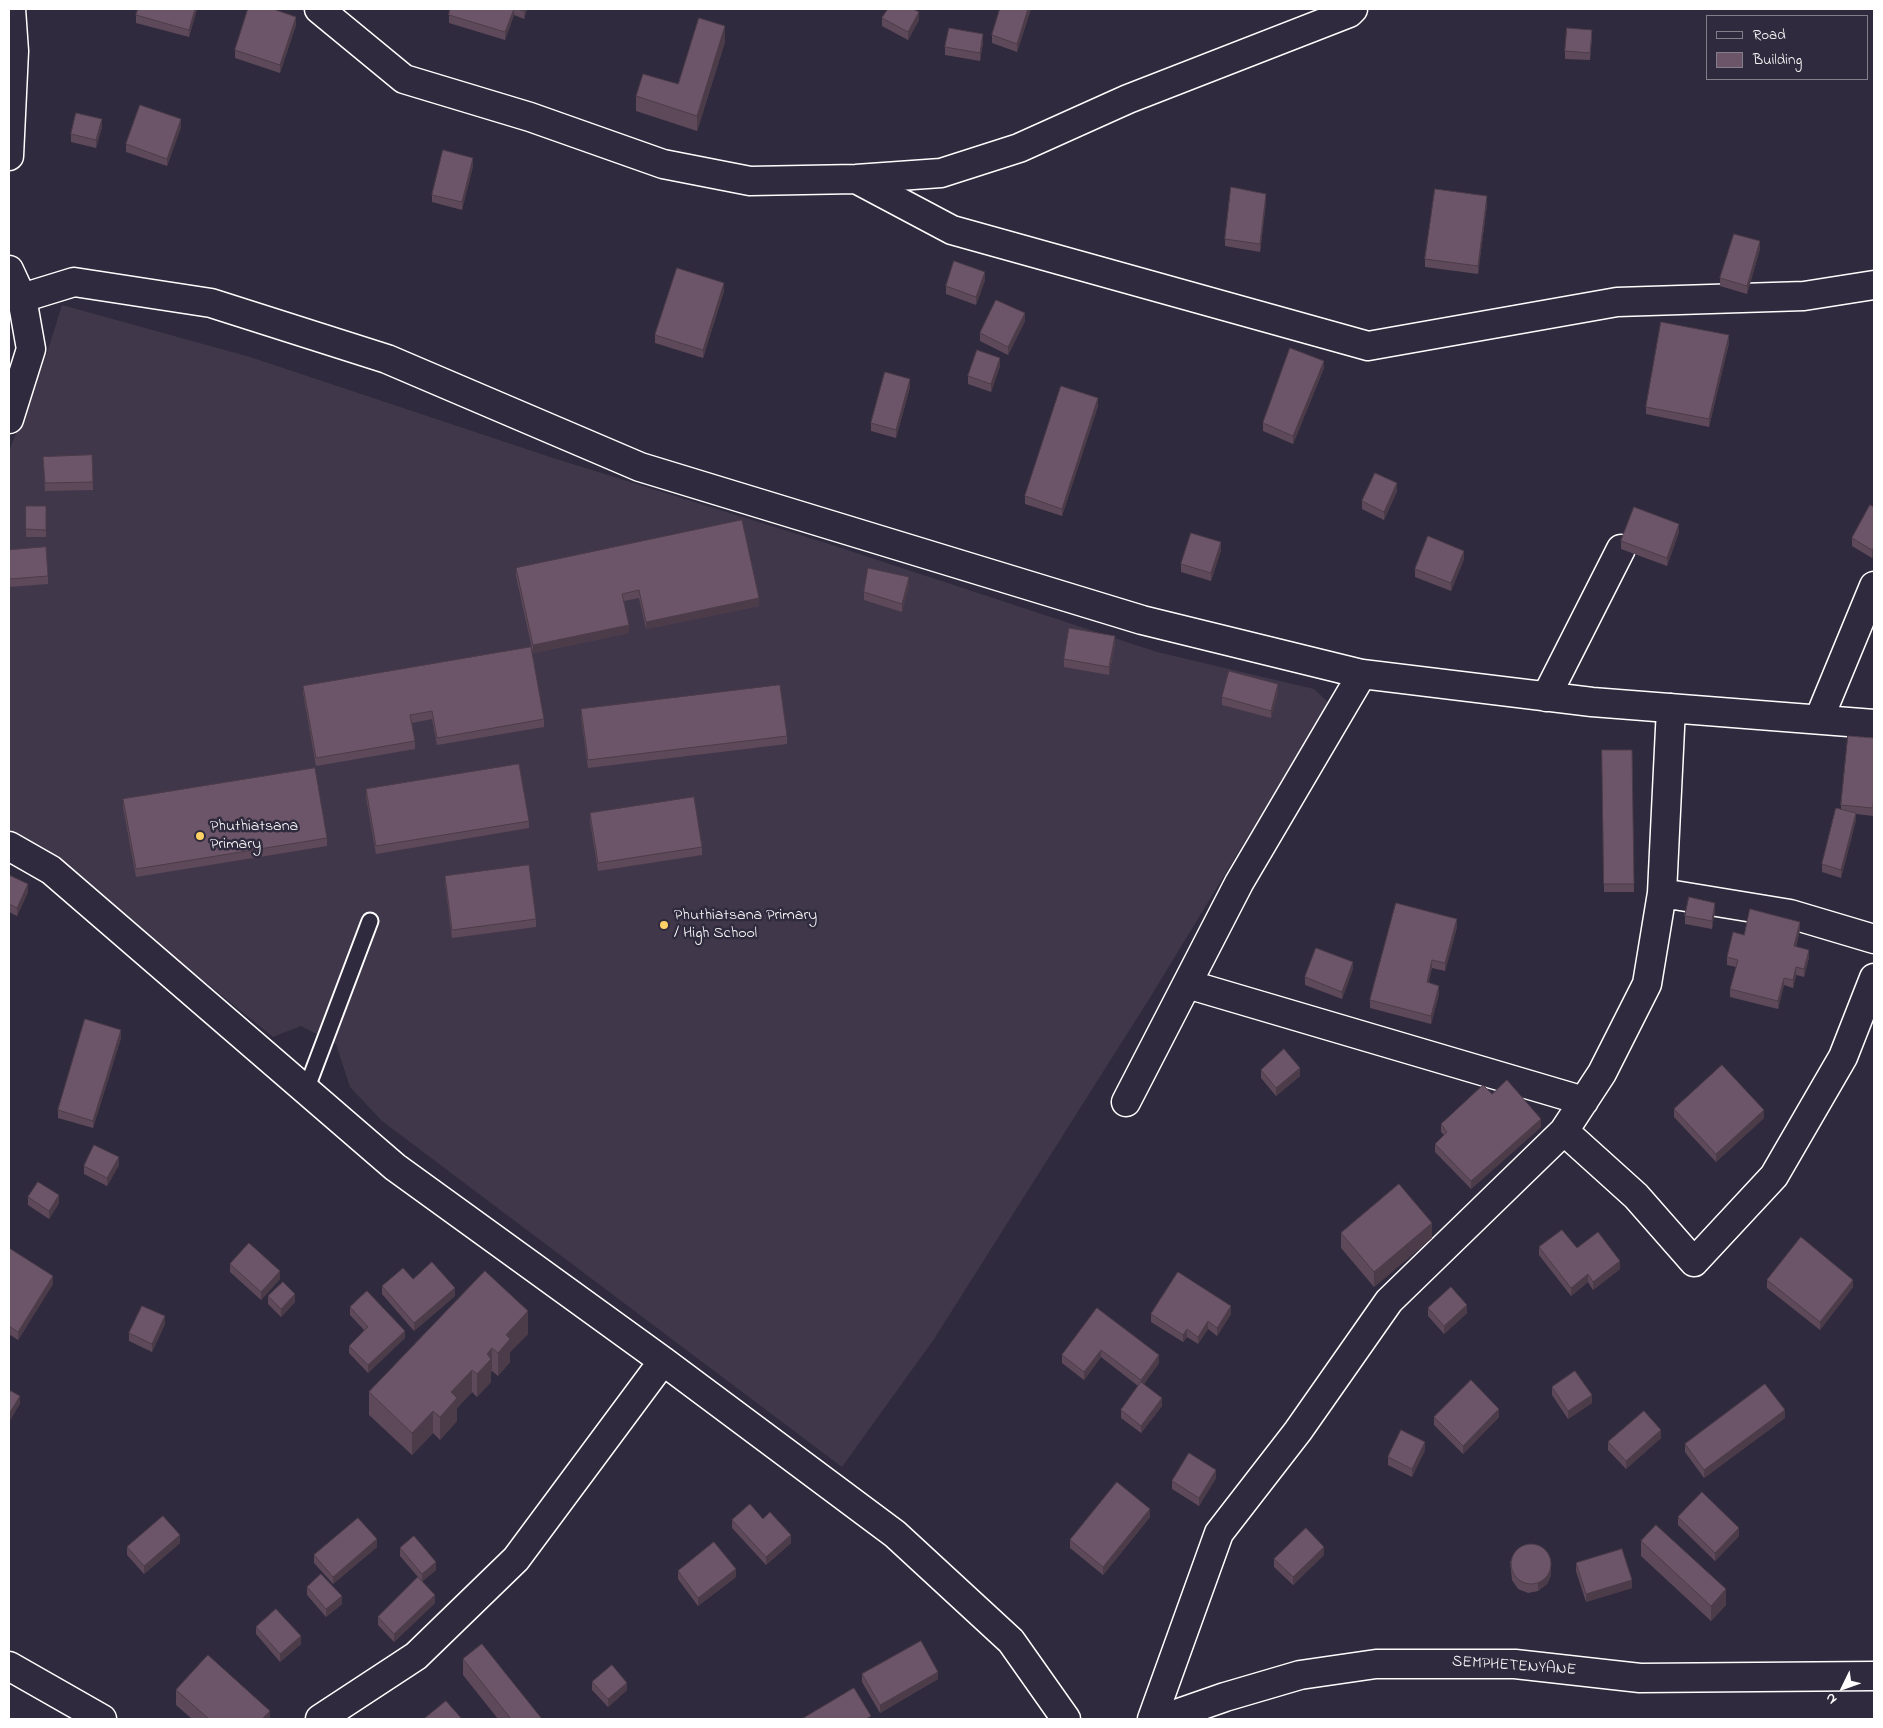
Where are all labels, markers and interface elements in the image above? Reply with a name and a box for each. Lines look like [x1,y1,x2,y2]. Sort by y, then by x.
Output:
legend [1706,15,1868,80]
text: Road [1753,24,1786,46]
text: Building [1753,49,1802,71]
place label: Phuthiatsana Primary [210,817,298,855]
marker: Phuthiatsana Primary [194,830,206,842]
place label: Phuthiatsana Primary / High School [674,906,817,944]
marker: Phuthiatsana Primary / High School [658,919,670,931]
street label: SEMPHETENYANE [1451,1653,1577,1681]
north arrow [1818,1663,1868,1713]
text: N [1821,1688,1842,1709]

